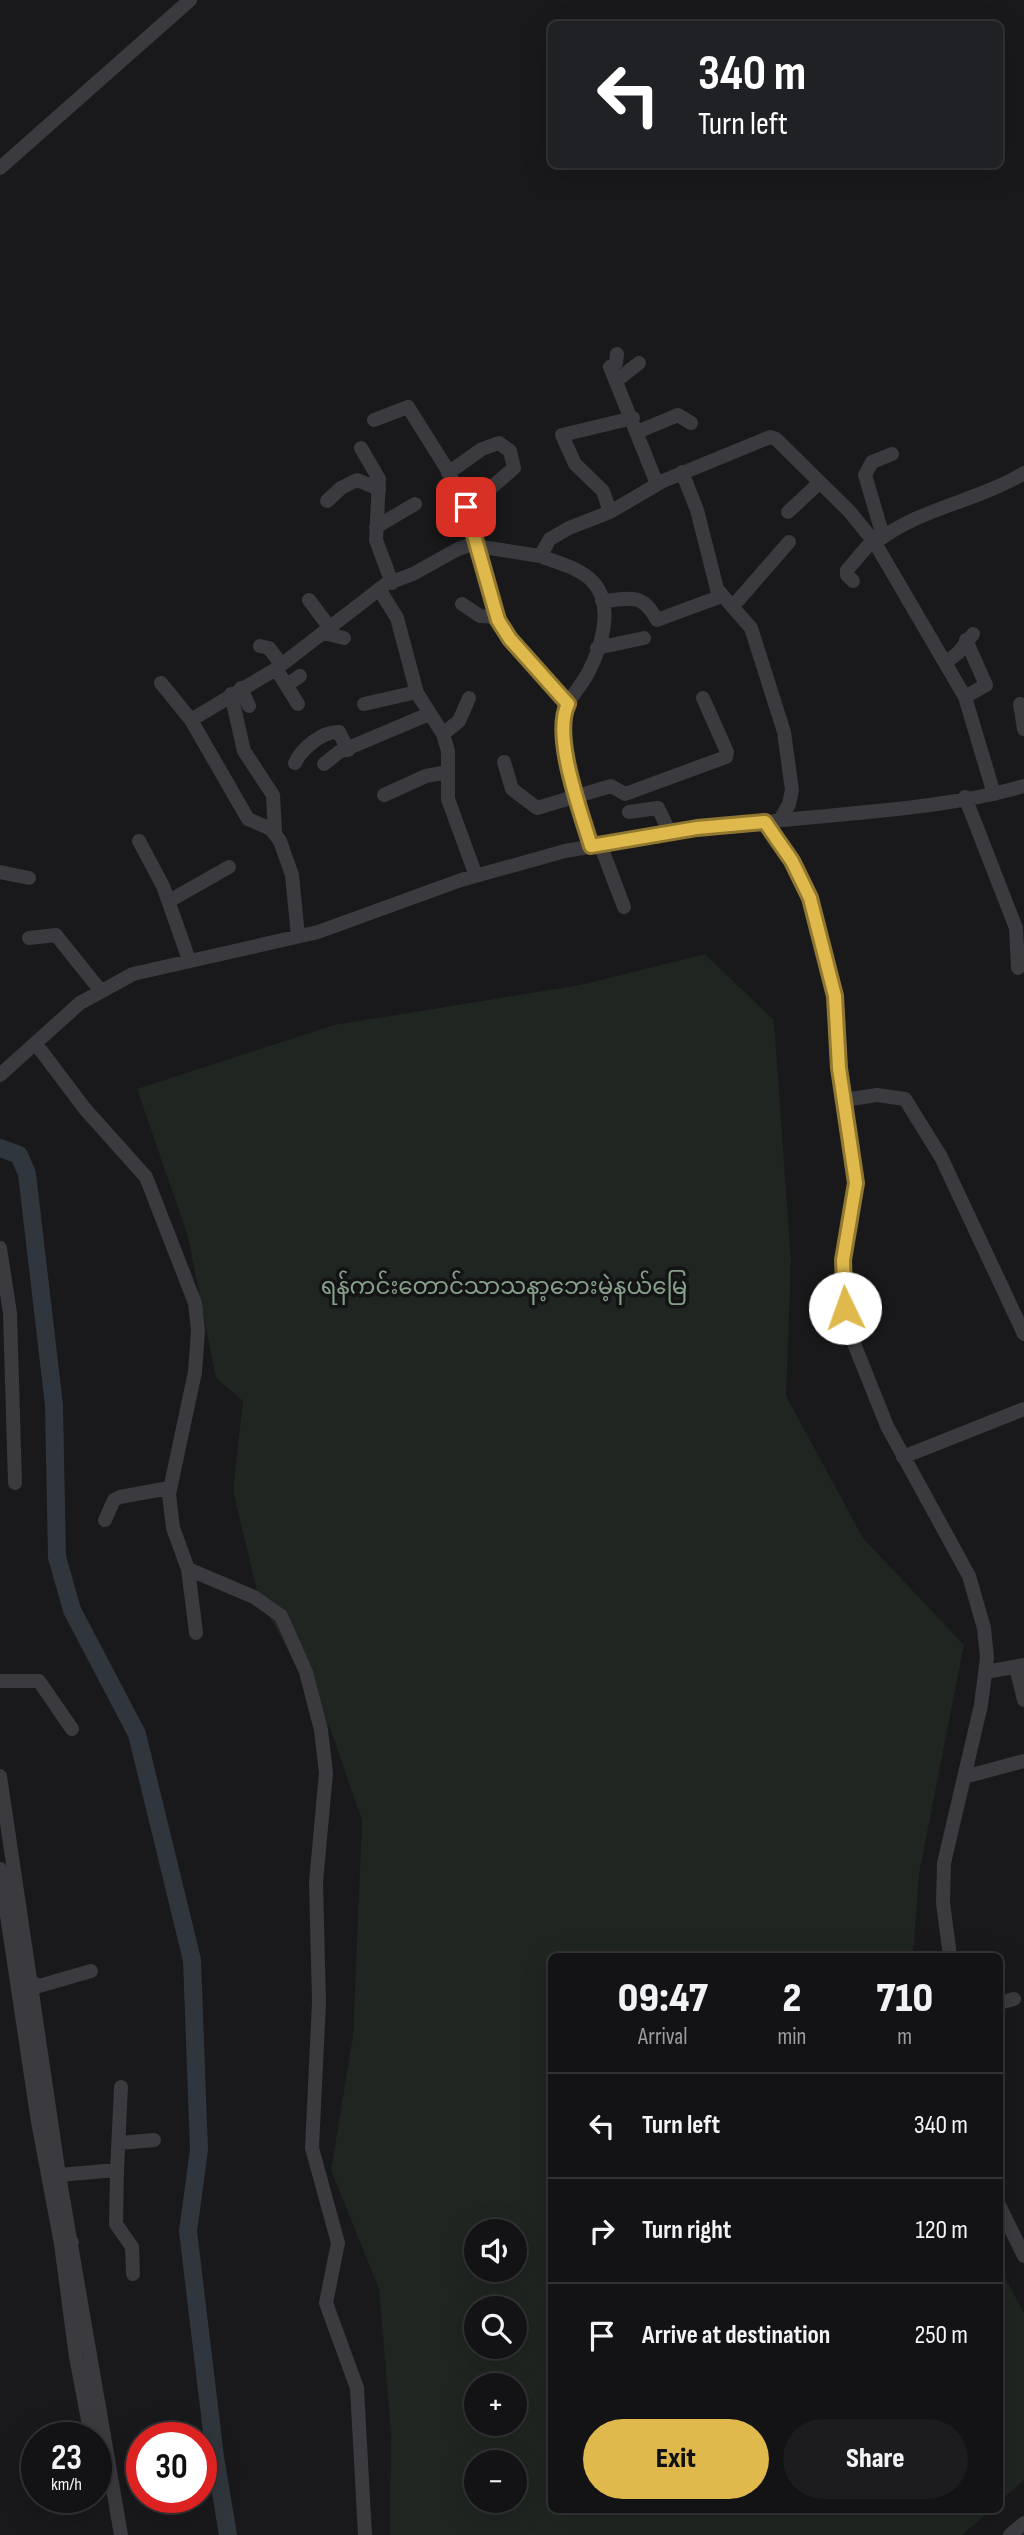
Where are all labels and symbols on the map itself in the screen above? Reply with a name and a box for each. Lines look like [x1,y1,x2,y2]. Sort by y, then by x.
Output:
pin [436,477,496,537]
park label: ရန်ကင်းတောင်သာသနာ့ဘေးမဲ့နယ်မြေ [321,1270,687,1305]
position arrow [808,1271,882,1345]
speed limit sign: 30 [126,2422,217,2513]

